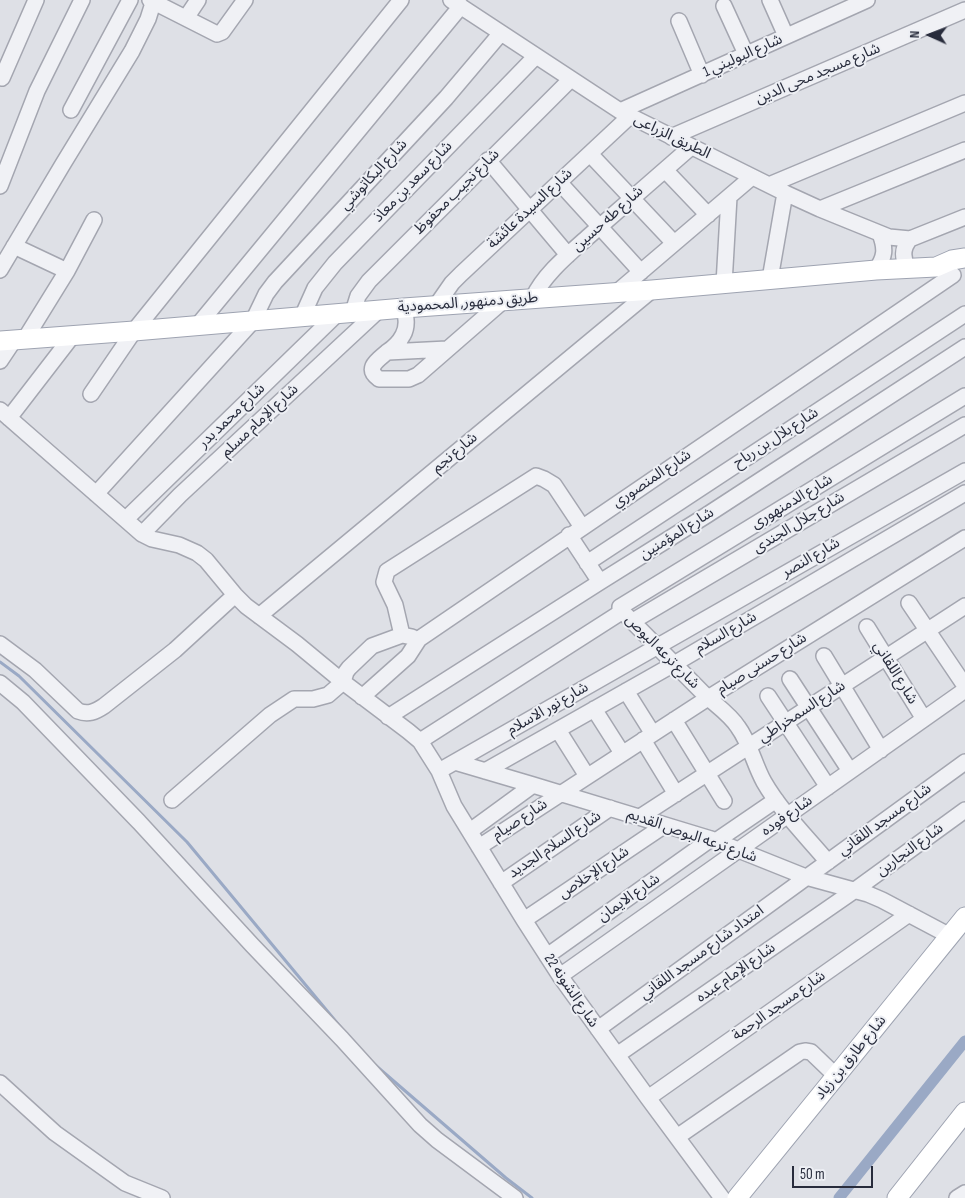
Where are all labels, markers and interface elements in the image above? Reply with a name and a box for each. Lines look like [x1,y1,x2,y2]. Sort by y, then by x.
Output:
north arrow [905,10,955,60]
text: N [906,30,923,39]
street label: شارع البوليني 1 [701,31,785,81]
street label: شارع مسجد محى الدين [753,40,883,108]
street label: الطريق الزراعى [631,111,713,163]
street label: شارع البكاتوشي [337,136,411,214]
street label: شارع سعد بن معاذ [370,138,456,226]
street label: شارع نجيب محفوظ [411,146,503,238]
street label: شارع السيدة عائشة [484,165,576,253]
street label: شارع طه حسين [569,182,647,256]
street label: طريق دمنهور, المحمودية [397,289,539,317]
street label: شارع محمد بدر [195,380,269,452]
street label: شارع الإمام مسلم [218,381,302,461]
street label: شارع بلال بن رباح [730,404,822,472]
street label: شارع نجم [429,429,481,477]
street label: شارع المنصوري [609,446,695,512]
street label: شارع الدمنهورى [748,471,836,533]
street label: شارع جلال الجندى [750,489,848,557]
street label: شارع المؤمنين [636,504,718,564]
street label: شارع النصر [779,534,843,582]
street label: شارع السلام [692,608,760,658]
street label: شارع ترعه البوص [621,611,703,693]
street label: شارع حسنى صيام [714,629,810,699]
street label: شارع اللقاني [869,638,921,708]
street label: شارع السمخراطي [755,677,849,747]
street label: شارع نور الاسلام [504,678,592,740]
street label: شارع مسجد اللقاني [835,780,935,860]
street label: شارع فوده [758,792,816,840]
street label: شارع صيام [489,795,551,845]
street label: شارع ترعه البوص القديم [625,805,759,867]
street label: شارع السلام الجديد [505,807,605,883]
street label: شارع النجارين [873,820,947,880]
street label: شارع الإخلاص [555,843,633,903]
street label: شارع الايمان [594,870,664,926]
street label: امتداد شارع مسجد اللقاني [636,902,768,1004]
street label: شارع الإمام عبده [693,939,779,1007]
street label: شارع الشونه 22 [540,951,602,1031]
street label: شارع مسجد الرحمة [729,967,829,1045]
street label: شارع طارق بن زياد [811,1012,891,1104]
scale bar [795,1156,876,1188]
text: 50 m [800,1165,825,1184]

